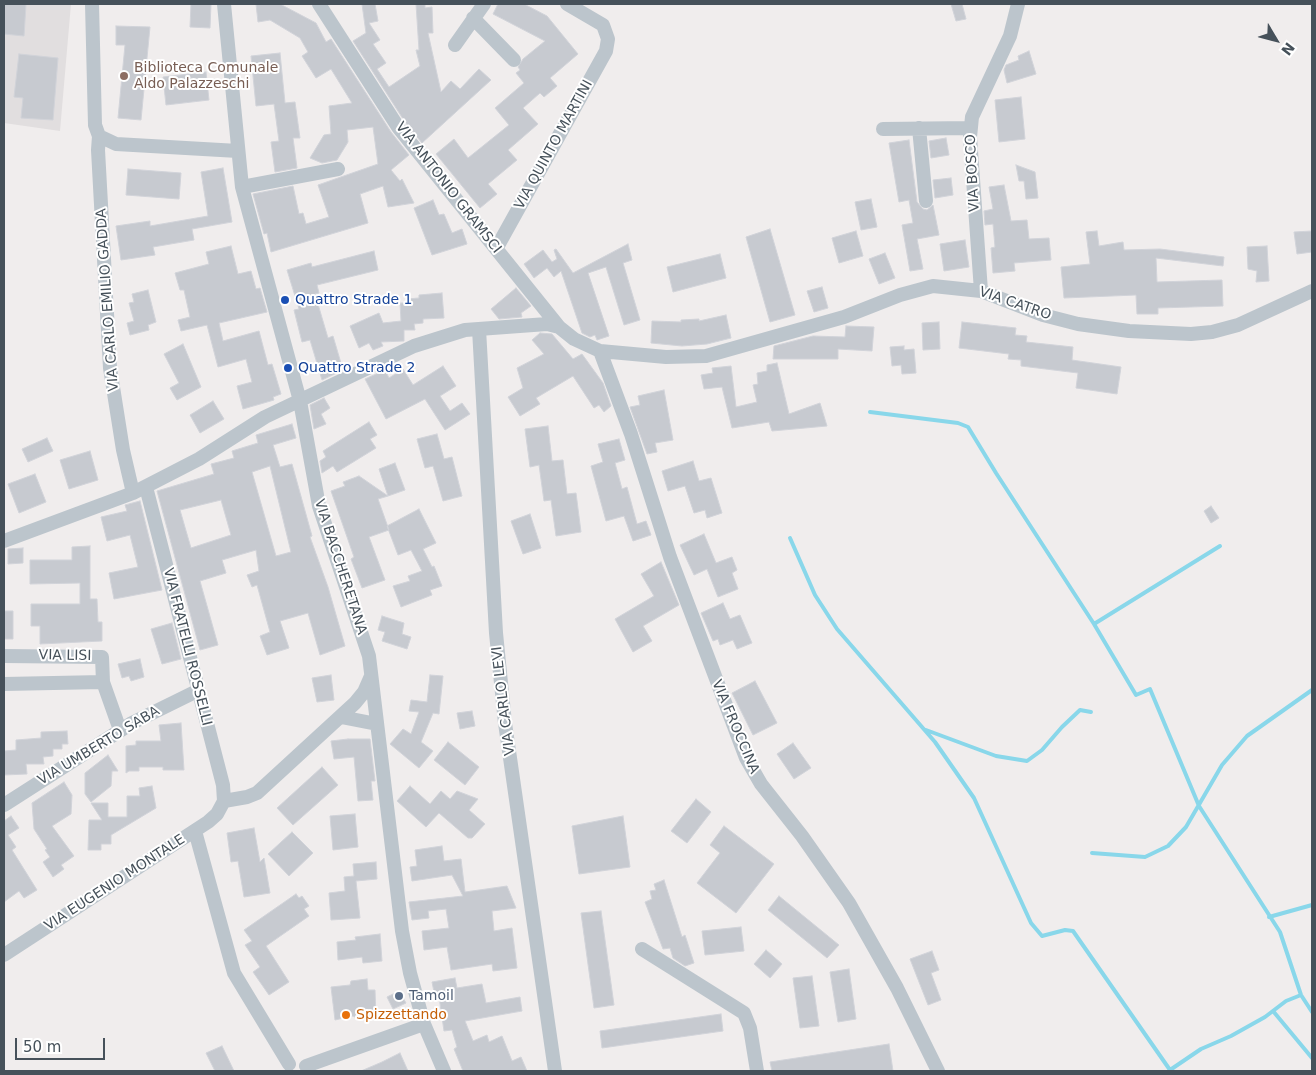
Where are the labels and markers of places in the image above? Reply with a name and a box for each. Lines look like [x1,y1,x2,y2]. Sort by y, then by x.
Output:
place label: Biblioteca Comunale Aldo Palazzeschi [134,60,278,92]
marker: Biblioteca Comunale Aldo Palazzeschi [118,70,130,82]
place label: Quattro Strade 1 [295,292,412,308]
marker: Quattro Strade 1 [279,294,291,306]
place label: Quattro Strade 2 [298,360,415,376]
marker: Quattro Strade 2 [282,362,294,374]
place label: Tamoil [409,988,454,1004]
marker: Tamoil [393,990,405,1002]
place label: Spizzettando [356,1007,447,1023]
marker: Spizzettando [340,1009,352,1021]

